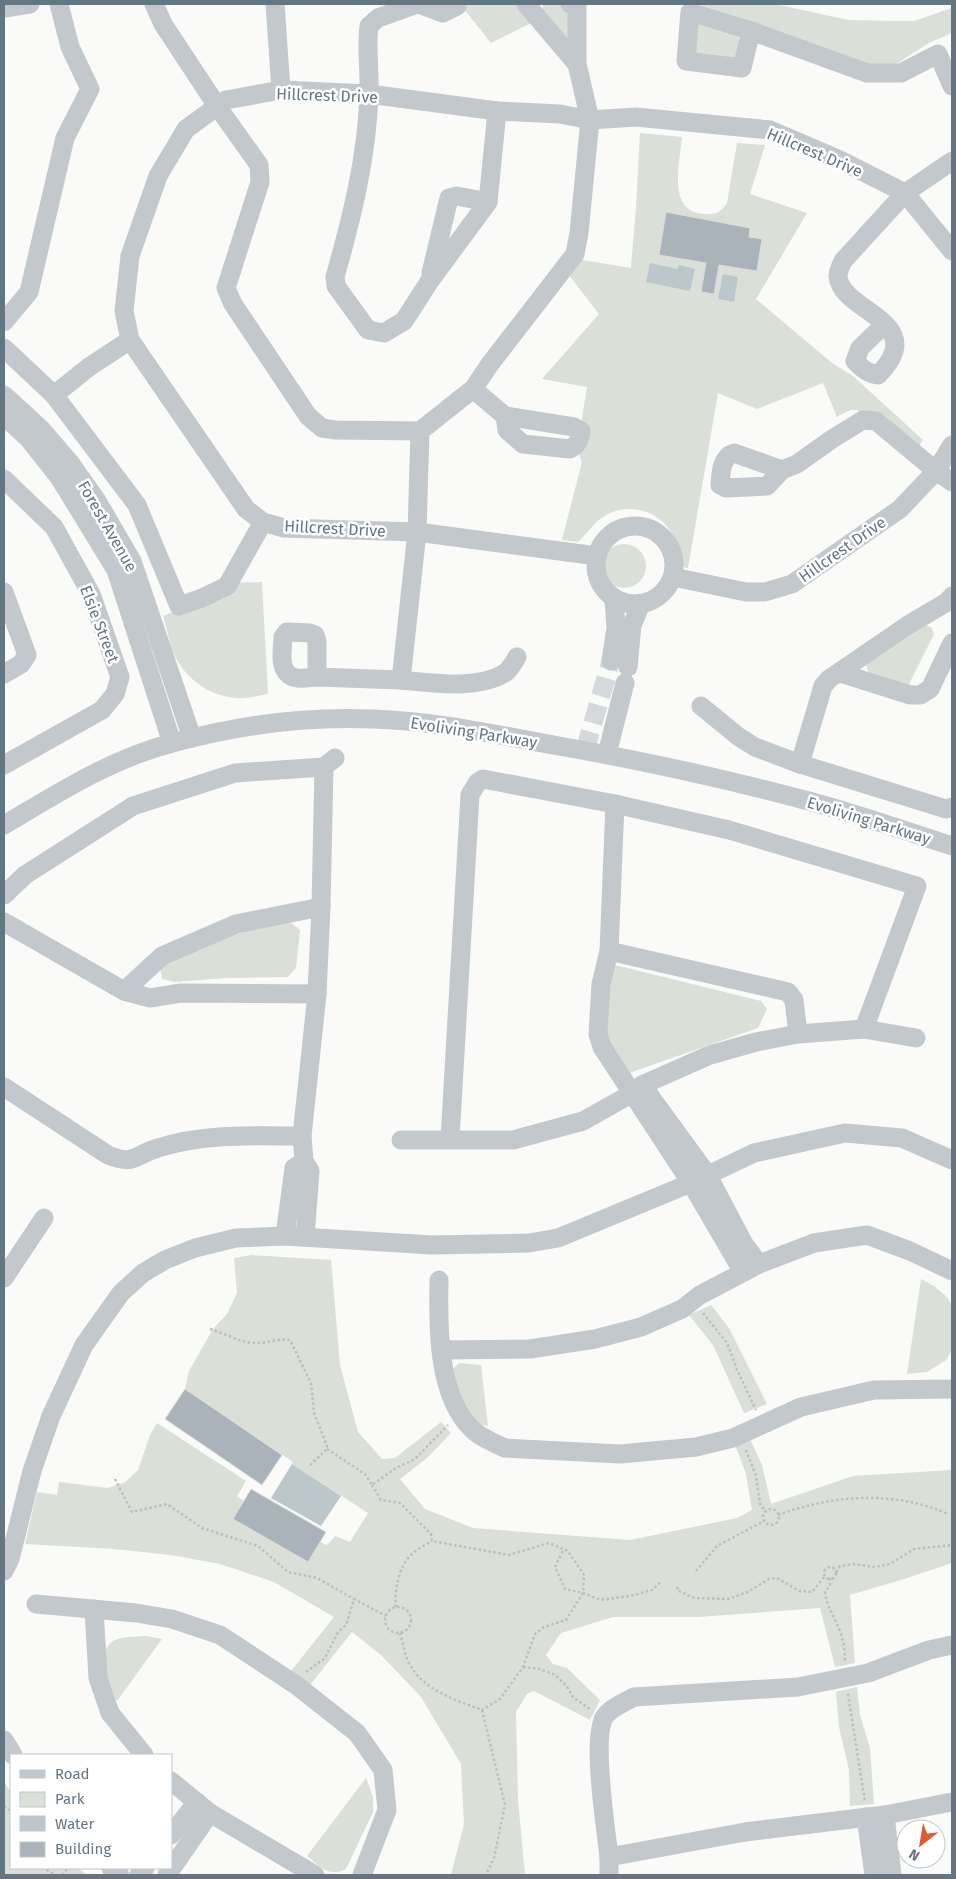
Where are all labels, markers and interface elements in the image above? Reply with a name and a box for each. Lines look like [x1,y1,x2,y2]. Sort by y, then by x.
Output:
street label: Hillcrest Drive [276,84,378,107]
street label: Hillcrest Drive [764,124,865,181]
street label: Forest Avenue [74,477,141,575]
street label: Hillcrest Drive [795,512,889,586]
street label: Hillcrest Drive [284,516,386,541]
street label: Elsie Street [76,583,123,666]
street label: Evoliving Parkway [409,713,539,752]
street label: Evoliving Parkway [805,793,933,848]
legend [10,1754,172,1869]
text: Road [55,1765,90,1783]
text: Park [55,1790,85,1808]
text: Water [55,1815,94,1833]
north arrow [896,1819,946,1869]
text: Building [55,1840,111,1858]
text: N [906,1845,923,1864]

